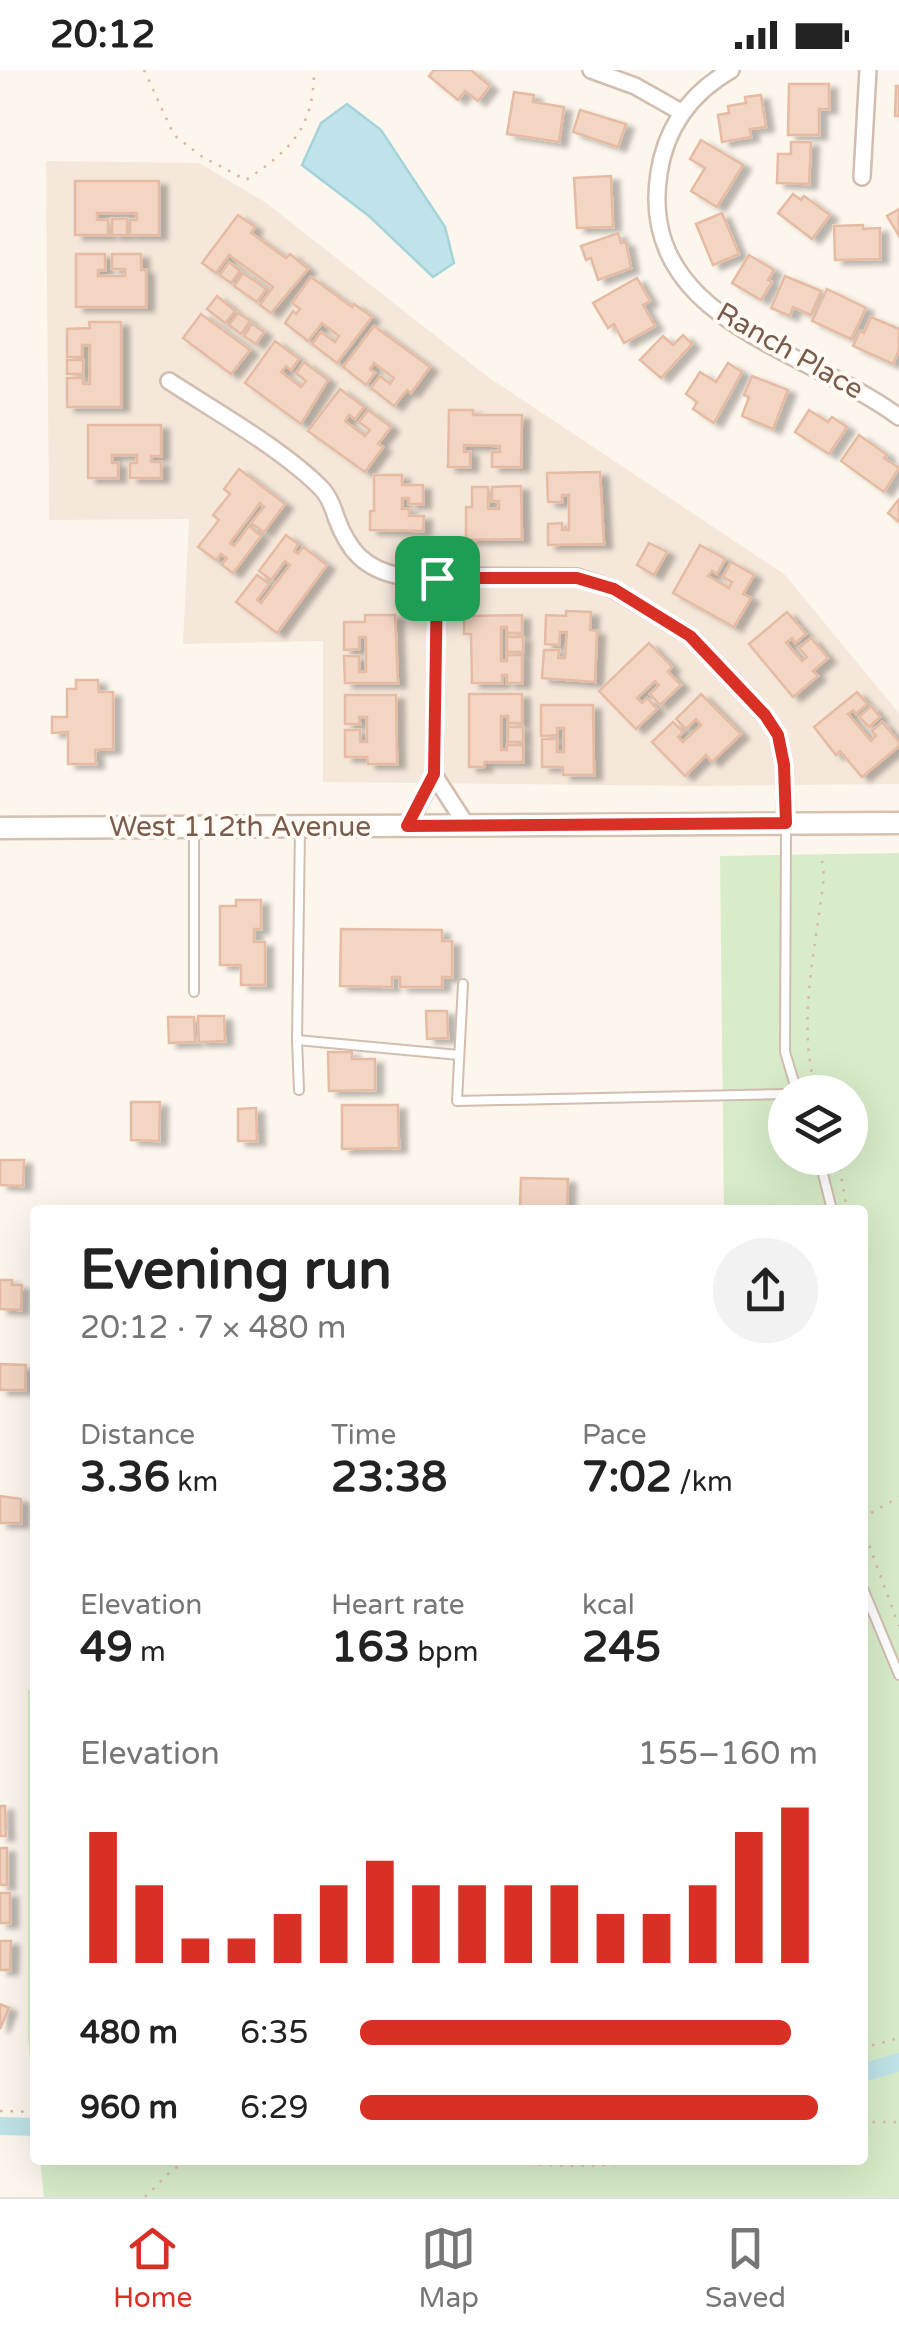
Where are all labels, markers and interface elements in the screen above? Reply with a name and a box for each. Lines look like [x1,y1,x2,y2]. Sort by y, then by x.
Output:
text: 20:12 [50,12,155,58]
street label: Ranch Place [710,295,870,407]
pin [395,536,480,621]
icon: arrive [410,551,465,606]
street label: West 112th Avenue [109,810,371,844]
map controls [768,1075,868,1175]
button: layers [768,1075,868,1175]
text: Evening run [80,1238,392,1304]
button: share [713,1238,818,1343]
text: 20:12 · 7 × 480 m [80,1309,346,1347]
text: Distance [80,1418,195,1452]
text: Time [331,1418,396,1452]
text: Pace [582,1418,646,1452]
text: 3.36 [80,1452,170,1503]
text: 23:38 [331,1452,447,1503]
text: 7:02 [582,1452,672,1503]
text: km [170,1465,218,1499]
text: /km [672,1465,733,1499]
text: Elevation [80,1588,202,1622]
text: Heart rate [331,1588,465,1622]
text: kcal [582,1588,635,1622]
text: 49 [80,1622,133,1673]
text: 163 [331,1622,410,1673]
text: 245 [582,1622,661,1673]
text: m [133,1635,166,1669]
text: bpm [410,1635,478,1669]
text: Elevation [80,1735,220,1773]
text: 155–160 m [638,1735,818,1773]
text: 480 m [80,2014,178,2052]
text: 6:35 [240,2014,309,2052]
text: 960 m [80,2089,178,2127]
text: 6:29 [240,2089,309,2127]
tab: Home [113,2221,192,2315]
tab: Map [418,2221,479,2315]
tab: Saved [705,2221,786,2315]

